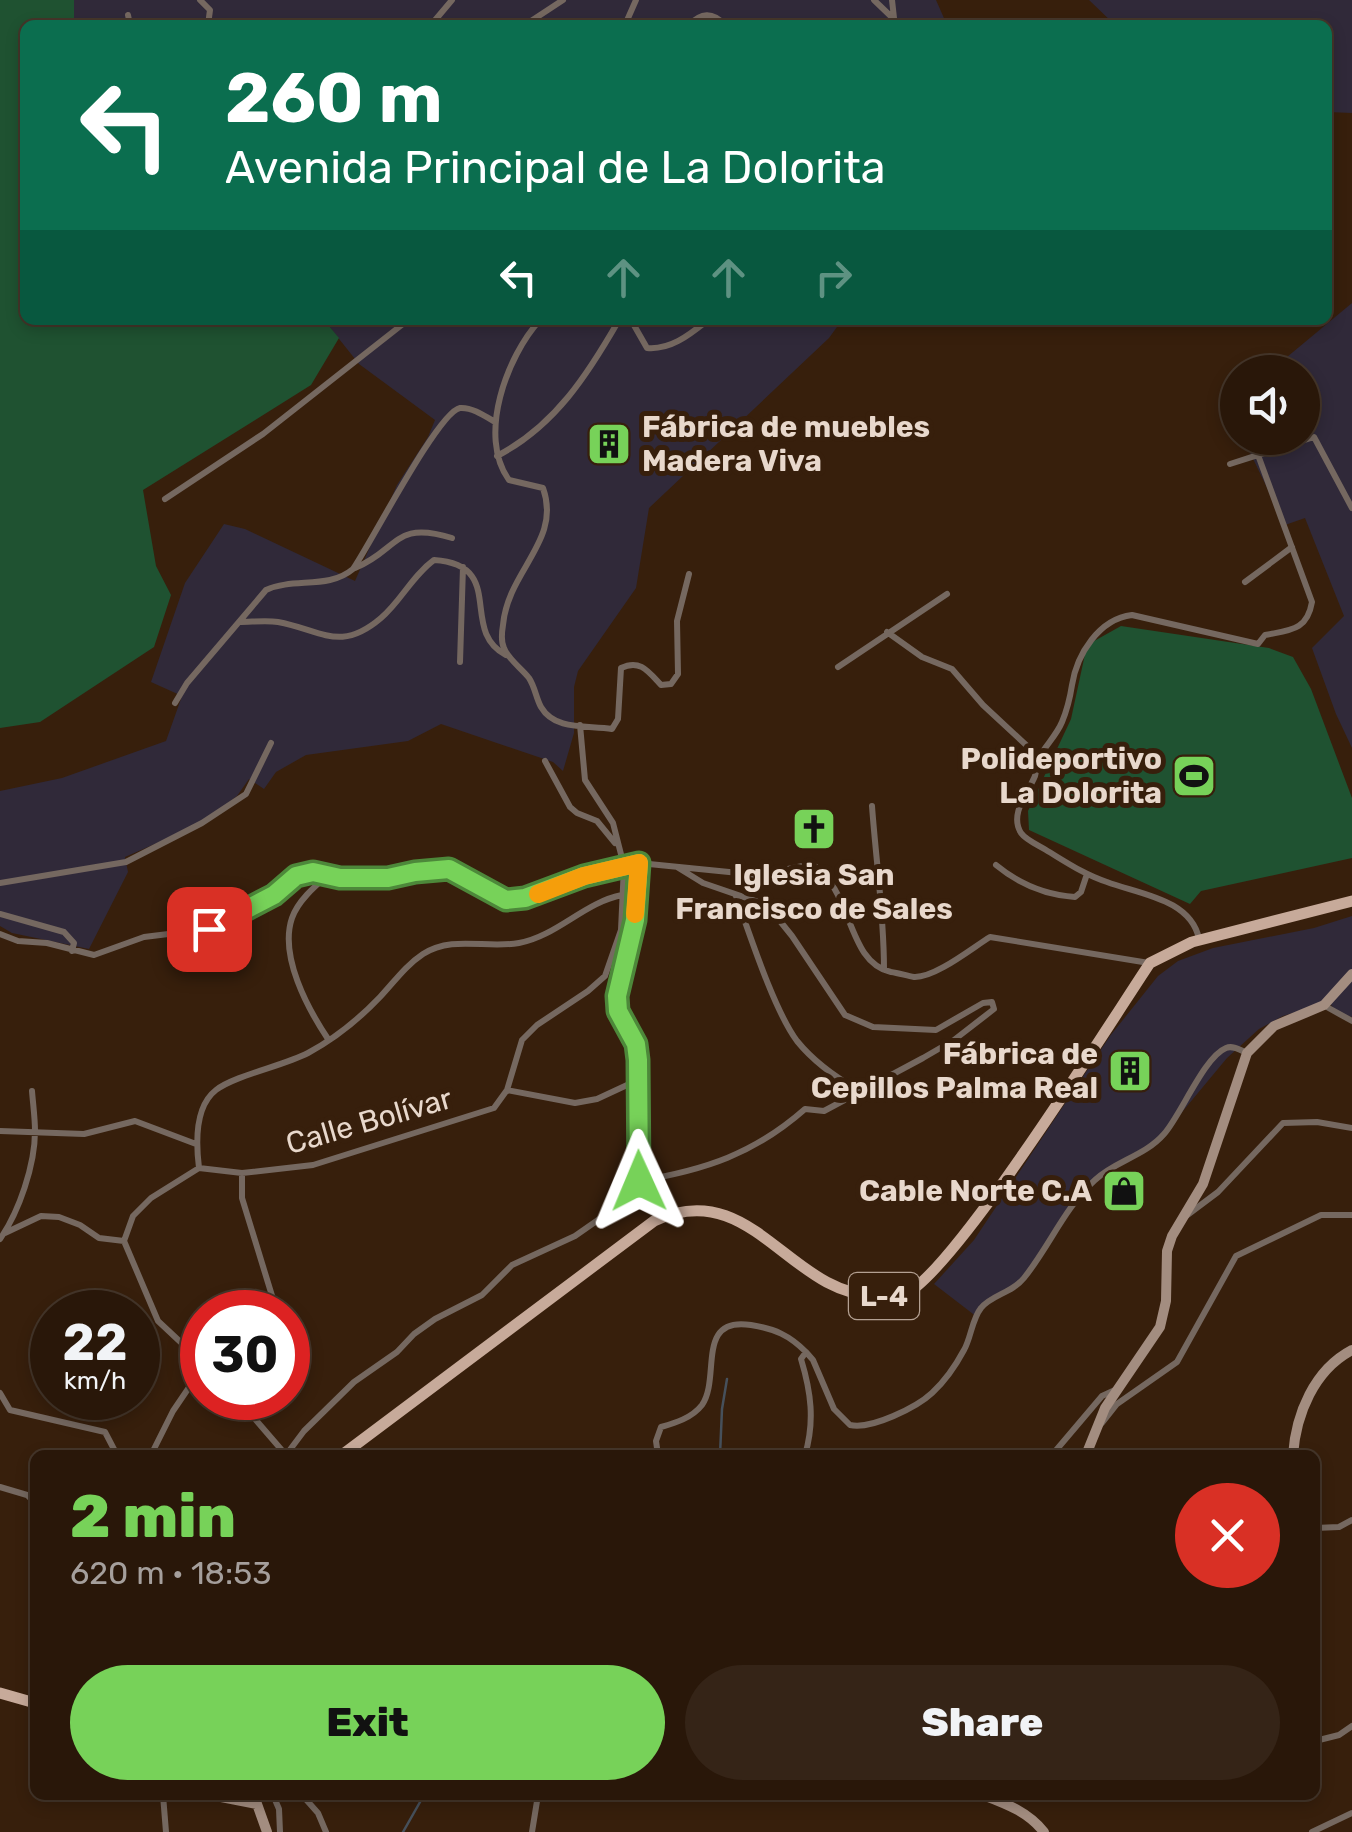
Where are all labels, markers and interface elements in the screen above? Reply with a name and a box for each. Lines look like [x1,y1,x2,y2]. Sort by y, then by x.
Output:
text: 260 m [225,57,443,140]
icon: left [60,60,190,190]
text: Avenida Principal de La Dolorita [225,141,886,194]
icon: left [491,250,546,305]
icon: ahead [596,250,651,305]
icon: ahead [701,250,756,305]
icon: right [806,250,861,305]
map controls [1220,355,1320,455]
button: sound [1220,355,1320,455]
place label: Fábrica de muebles Madera Viva [642,409,930,479]
building icon: Fábrica de muebles Madera Viva [586,421,632,467]
place label: Polideportivo La Dolorita [961,741,1162,811]
sports icon: Polideportivo La Dolorita [1171,753,1217,799]
church icon: Iglesia San Francisco de Sales [791,806,837,852]
place label: Iglesia San Francisco de Sales [675,857,953,927]
pin [167,887,252,972]
icon: arrive [182,902,237,957]
place label: Fábrica de Cepillos Palma Real [811,1036,1098,1106]
building icon: Fábrica de Cepillos Palma Real [1107,1048,1153,1094]
street label: Calle Bolívar [282,1080,457,1162]
position arrow [587,1129,691,1233]
shop icon: Cable Norte C.A [1101,1168,1147,1214]
place label: Cable Norte C.A [859,1173,1093,1209]
road number: L-4 [849,1273,919,1319]
speed limit sign: 30 [180,1290,310,1420]
text: 22 [63,1313,128,1373]
text: km/h [64,1366,126,1395]
text: 2 min [70,1481,236,1552]
button: close [1175,1483,1280,1588]
text: 620 m · 18:53 [70,1554,271,1592]
button: Exit [70,1665,665,1780]
button: Share [685,1665,1280,1780]

